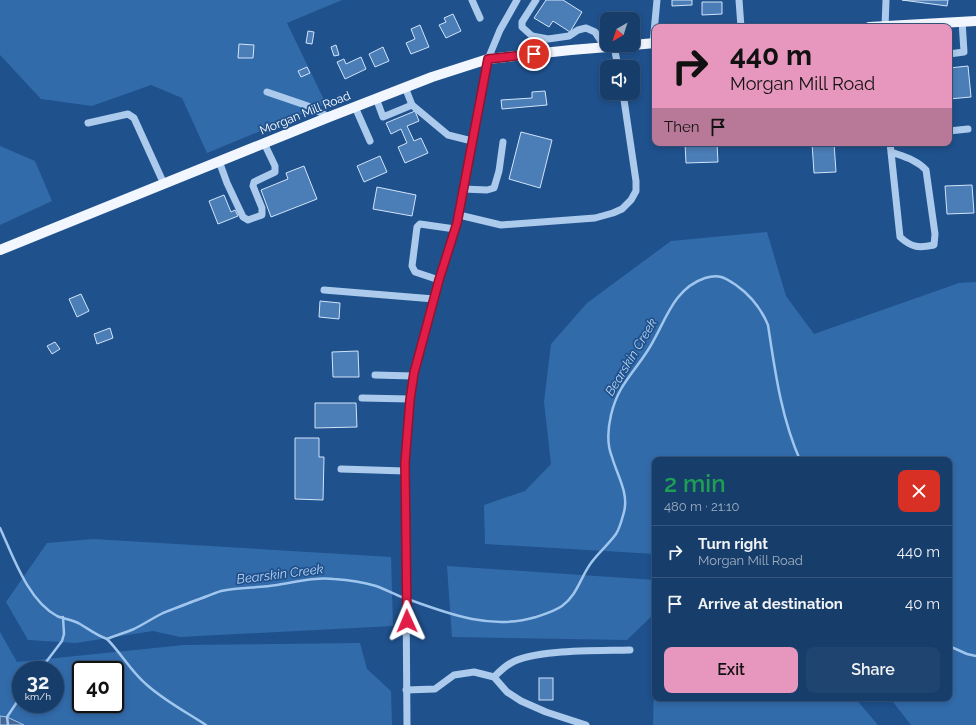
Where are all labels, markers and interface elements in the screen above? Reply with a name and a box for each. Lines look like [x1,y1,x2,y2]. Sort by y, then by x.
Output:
north arrow [600,12,640,52]
map controls [600,12,640,100]
pin [517,37,551,71]
text: 440 m [730,39,812,72]
icon: right [664,40,716,92]
icon: arrive [523,43,545,65]
button: sound [600,60,640,100]
text: Morgan Mill Road [730,73,875,94]
street label: Morgan Mill Road [258,88,352,138]
icon: arrive [707,116,729,138]
text: Then [664,118,699,136]
water label: Bearskin Creek [602,316,660,398]
text: 2 min [664,469,726,498]
button: close [898,470,940,512]
text: 480 m · 21:10 [664,499,739,514]
text: Turn right [698,535,768,553]
icon: right [664,541,686,563]
text: 440 m [897,543,940,561]
text: Morgan Mill Road [698,553,803,568]
water label: Bearskin Creek [236,561,324,587]
icon: arrive [664,593,686,615]
text: Arrive at destination [698,595,843,613]
text: 40 m [905,595,940,613]
position arrow [386,600,428,642]
button: Exit [664,647,798,693]
button: Share [806,647,940,693]
speed limit sign: 40 [72,661,124,713]
text: 32 [27,670,49,694]
text: km/h [25,691,51,702]

